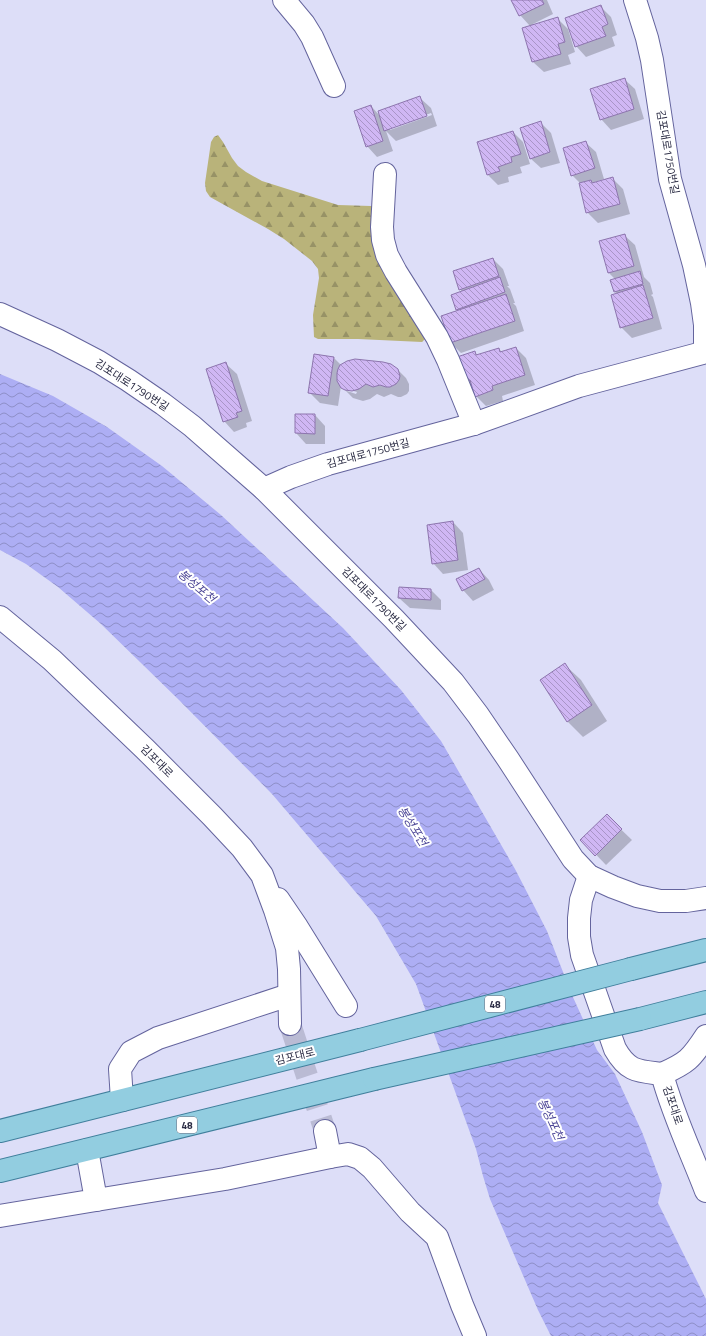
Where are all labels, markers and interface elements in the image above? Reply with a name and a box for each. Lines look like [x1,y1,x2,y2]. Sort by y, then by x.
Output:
street label: 김포대로1750번길 [653,109,683,195]
street label: 김포대로1790번길 [92,355,172,415]
street label: 김포대로1750번길 [325,434,411,472]
street label: 김포대로1790번길 [338,563,410,635]
water label: 봉성포천 [174,565,222,609]
street label: 김포대로 [137,741,177,781]
water label: 봉성포천 [393,802,434,851]
road number: 48 [485,996,505,1012]
street label: 김포대로 [273,1043,317,1069]
street label: 김포대로 [659,1083,687,1127]
water label: 봉성포천 [533,1095,570,1145]
road number: 48 [177,1117,197,1133]

